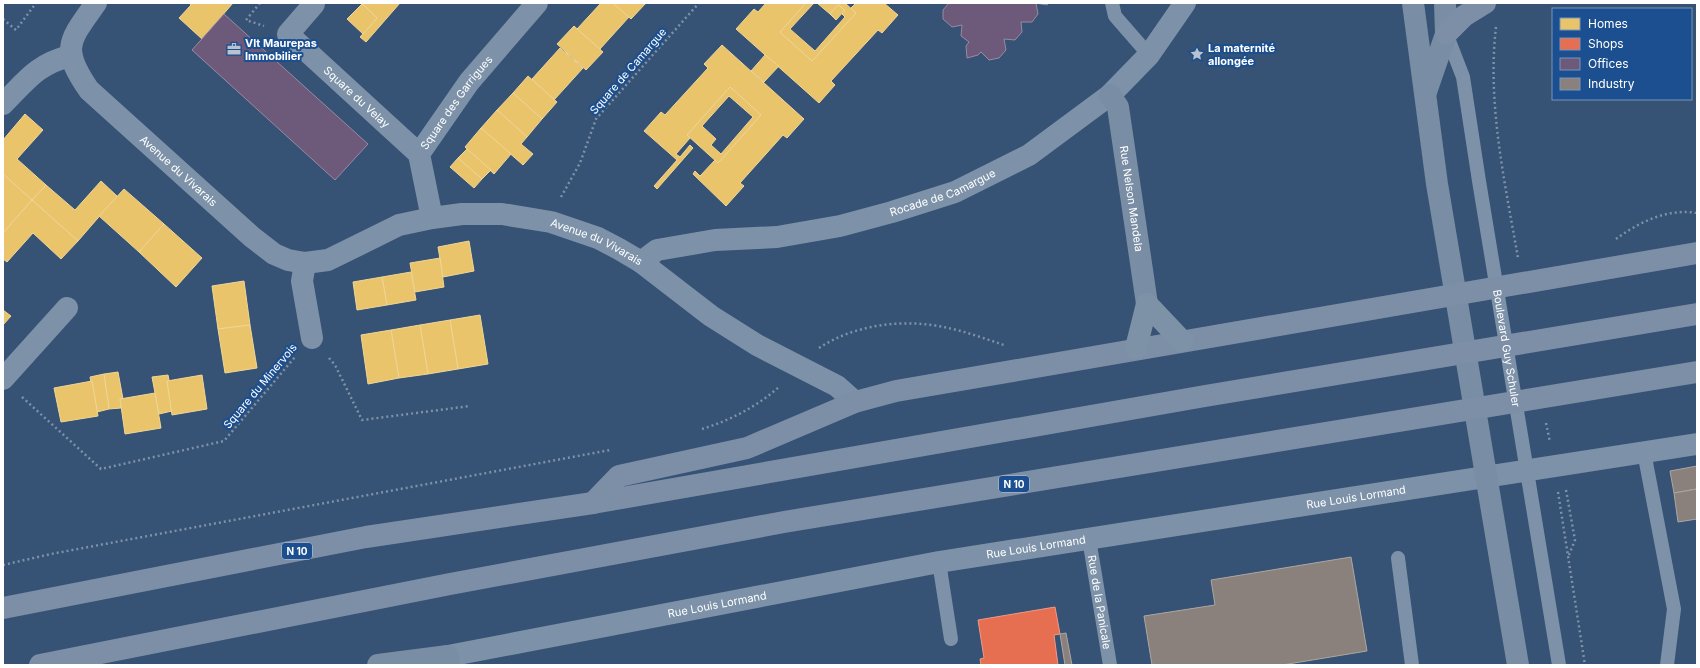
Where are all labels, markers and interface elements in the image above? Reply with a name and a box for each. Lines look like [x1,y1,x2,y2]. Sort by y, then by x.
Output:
legend [1552,8,1692,100]
text: Homes [1588,16,1628,31]
street label: Square de Camargue [587,25,669,117]
place label: Vlt Maurepas Immobilier [245,36,317,63]
text: Shops [1588,36,1624,51]
office icon: Vlt Maurepas Immobilier [226,41,242,57]
place label: La maternité allongée [1208,41,1275,68]
place icon: La maternité allongée [1189,46,1205,62]
street label: Square des Garrigues [417,53,496,152]
text: Offices [1588,56,1629,71]
street label: Square du Velay [321,63,393,131]
text: Industry [1588,76,1635,91]
street label: Avenue du Vivarais [137,132,220,209]
street label: Rue Nelson Mandela [1117,145,1146,253]
street label: Rocade de Camargue [888,166,998,219]
street label: Avenue du Vivarais [549,215,645,268]
street label: Boulevard Guy Schuler [1490,288,1523,408]
street label: Square du Minervois [220,340,300,432]
road number: N 10 [999,476,1029,492]
street label: Rue Louis Lormand [1305,482,1407,512]
street label: Rue Louis Lormand [985,532,1087,562]
road number: N 10 [282,543,312,559]
street label: Rue de la Panicale [1085,554,1114,650]
street label: Rue Louis Lormand [667,588,768,621]

